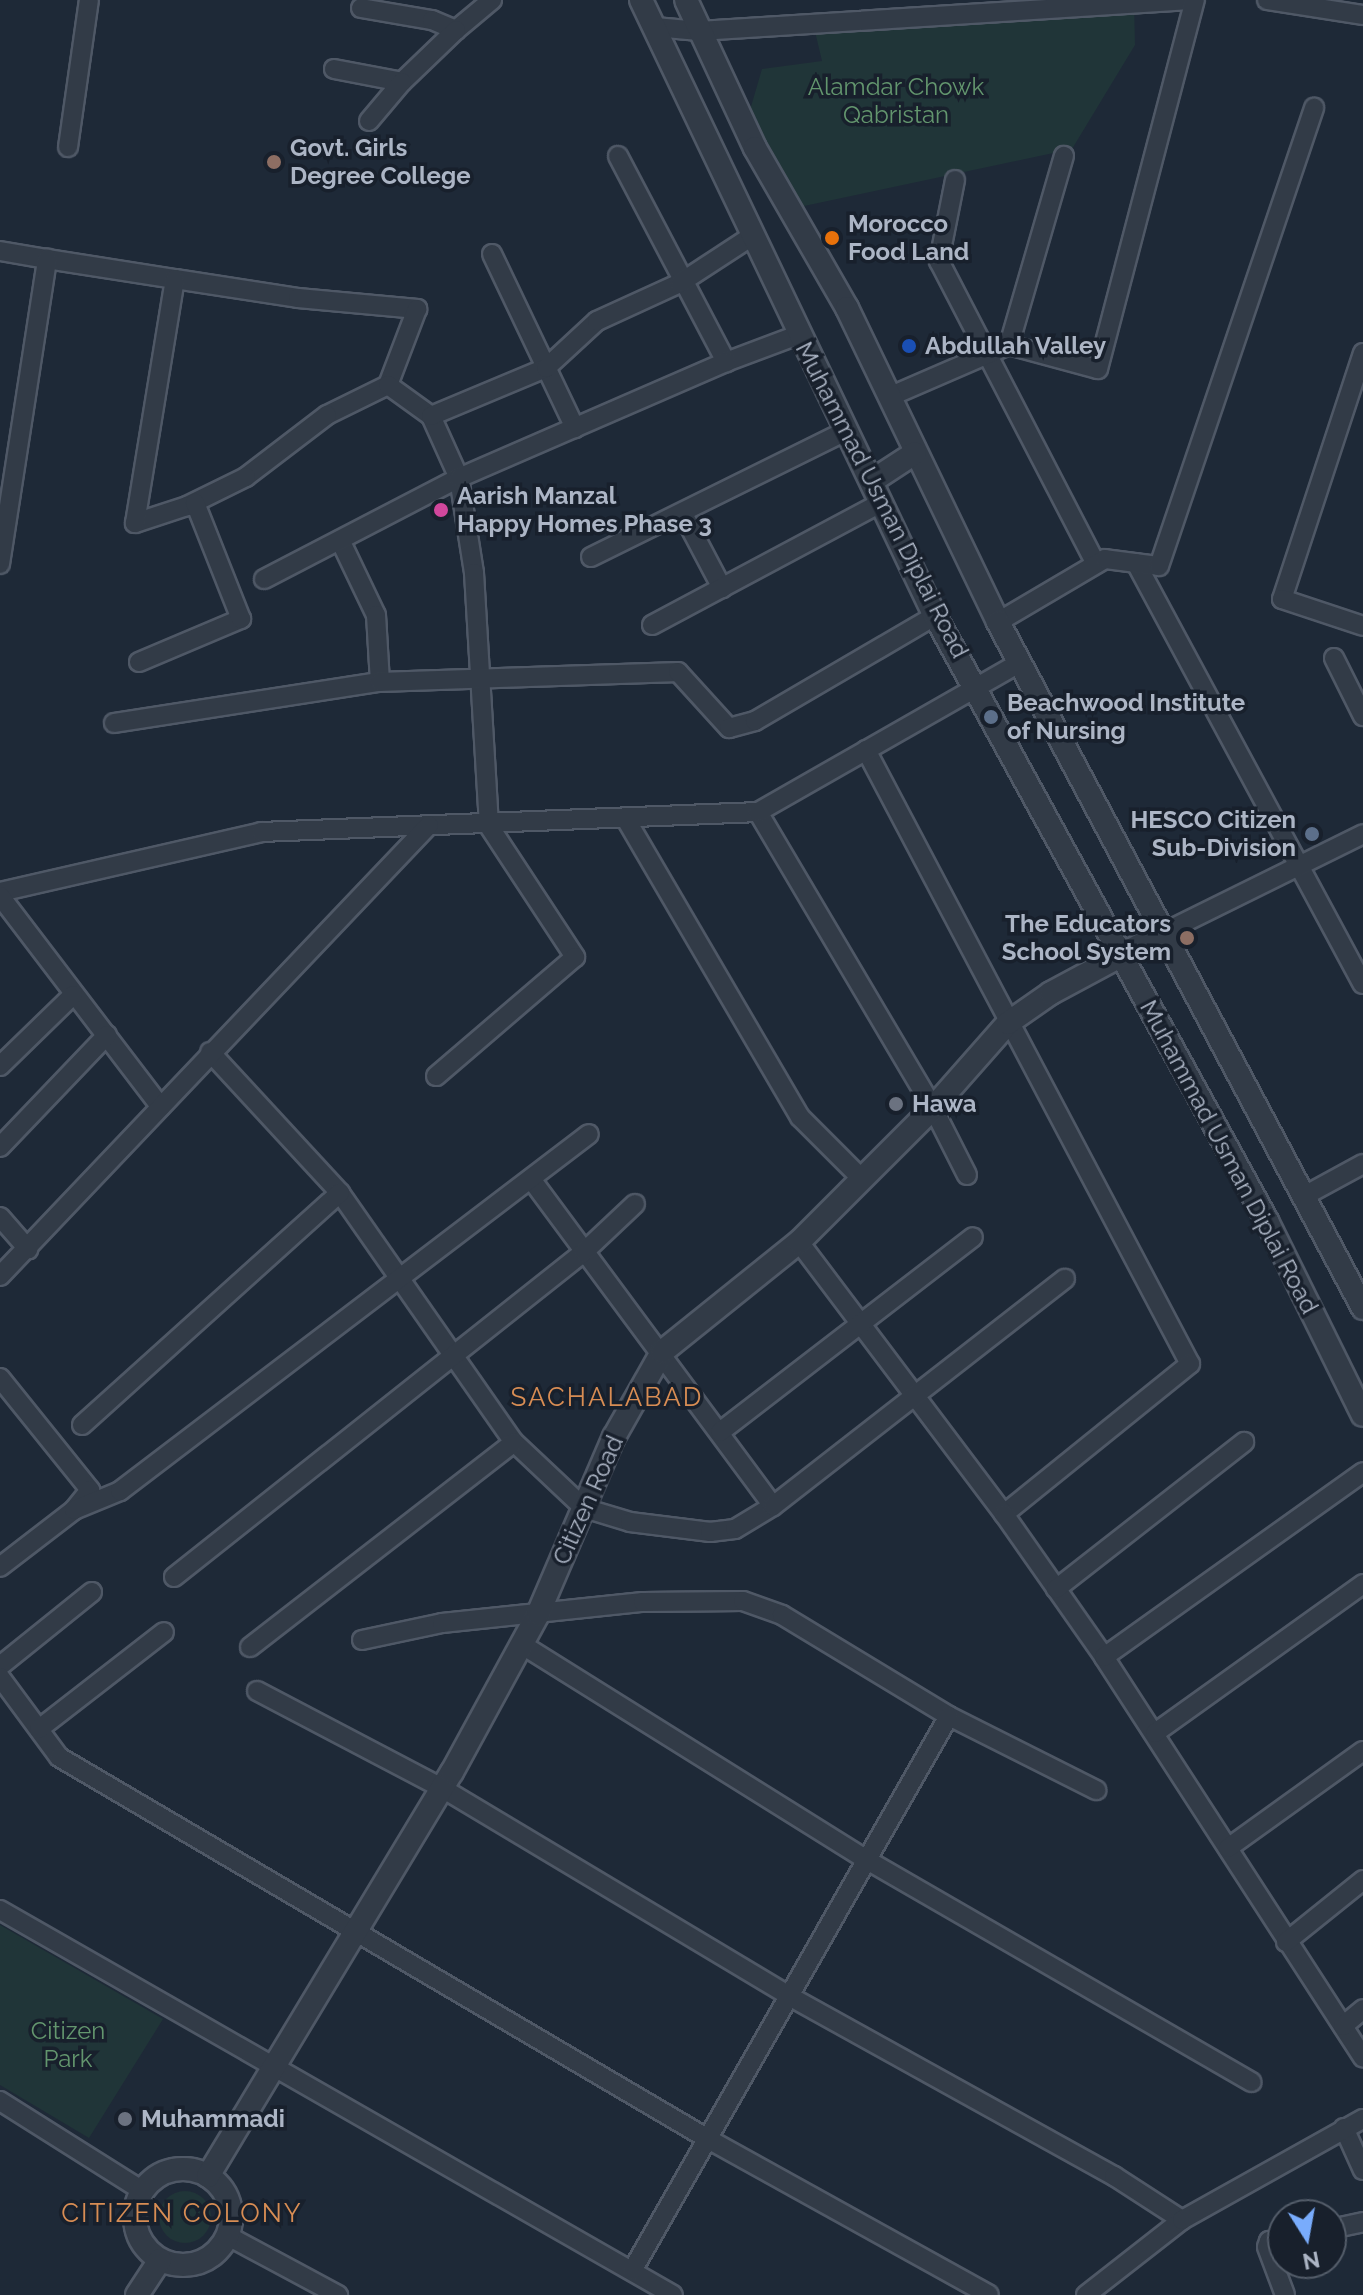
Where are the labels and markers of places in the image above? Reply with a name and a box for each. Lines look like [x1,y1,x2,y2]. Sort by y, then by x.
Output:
place label: Govt. Girls Degree College [290,134,471,190]
marker: Govt. Girls Degree College [265,153,283,171]
place label: Morocco Food Land [848,210,969,266]
marker: Morocco Food Land [823,229,841,247]
place label: Abdullah Valley [925,332,1107,360]
marker: Abdullah Valley [900,337,918,355]
place label: Aarish Manzal Happy Homes Phase 3 [457,482,713,538]
marker: Aarish Manzal Happy Homes Phase 3 [432,501,450,519]
place label: Beachwood Institute of Nursing [1007,689,1245,745]
marker: Beachwood Institute of Nursing [982,708,1000,726]
place label: HESCO Citizen Sub-Division [1130,806,1296,862]
marker: HESCO Citizen Sub-Division [1303,825,1321,843]
place label: The Educators School System [1001,910,1171,966]
marker: The Educators School System [1178,929,1196,947]
place label: Hawa [912,1090,977,1118]
marker: Hawa [887,1095,905,1113]
place label: Muhammadi [141,2105,285,2133]
marker: Muhammadi [116,2110,134,2128]

